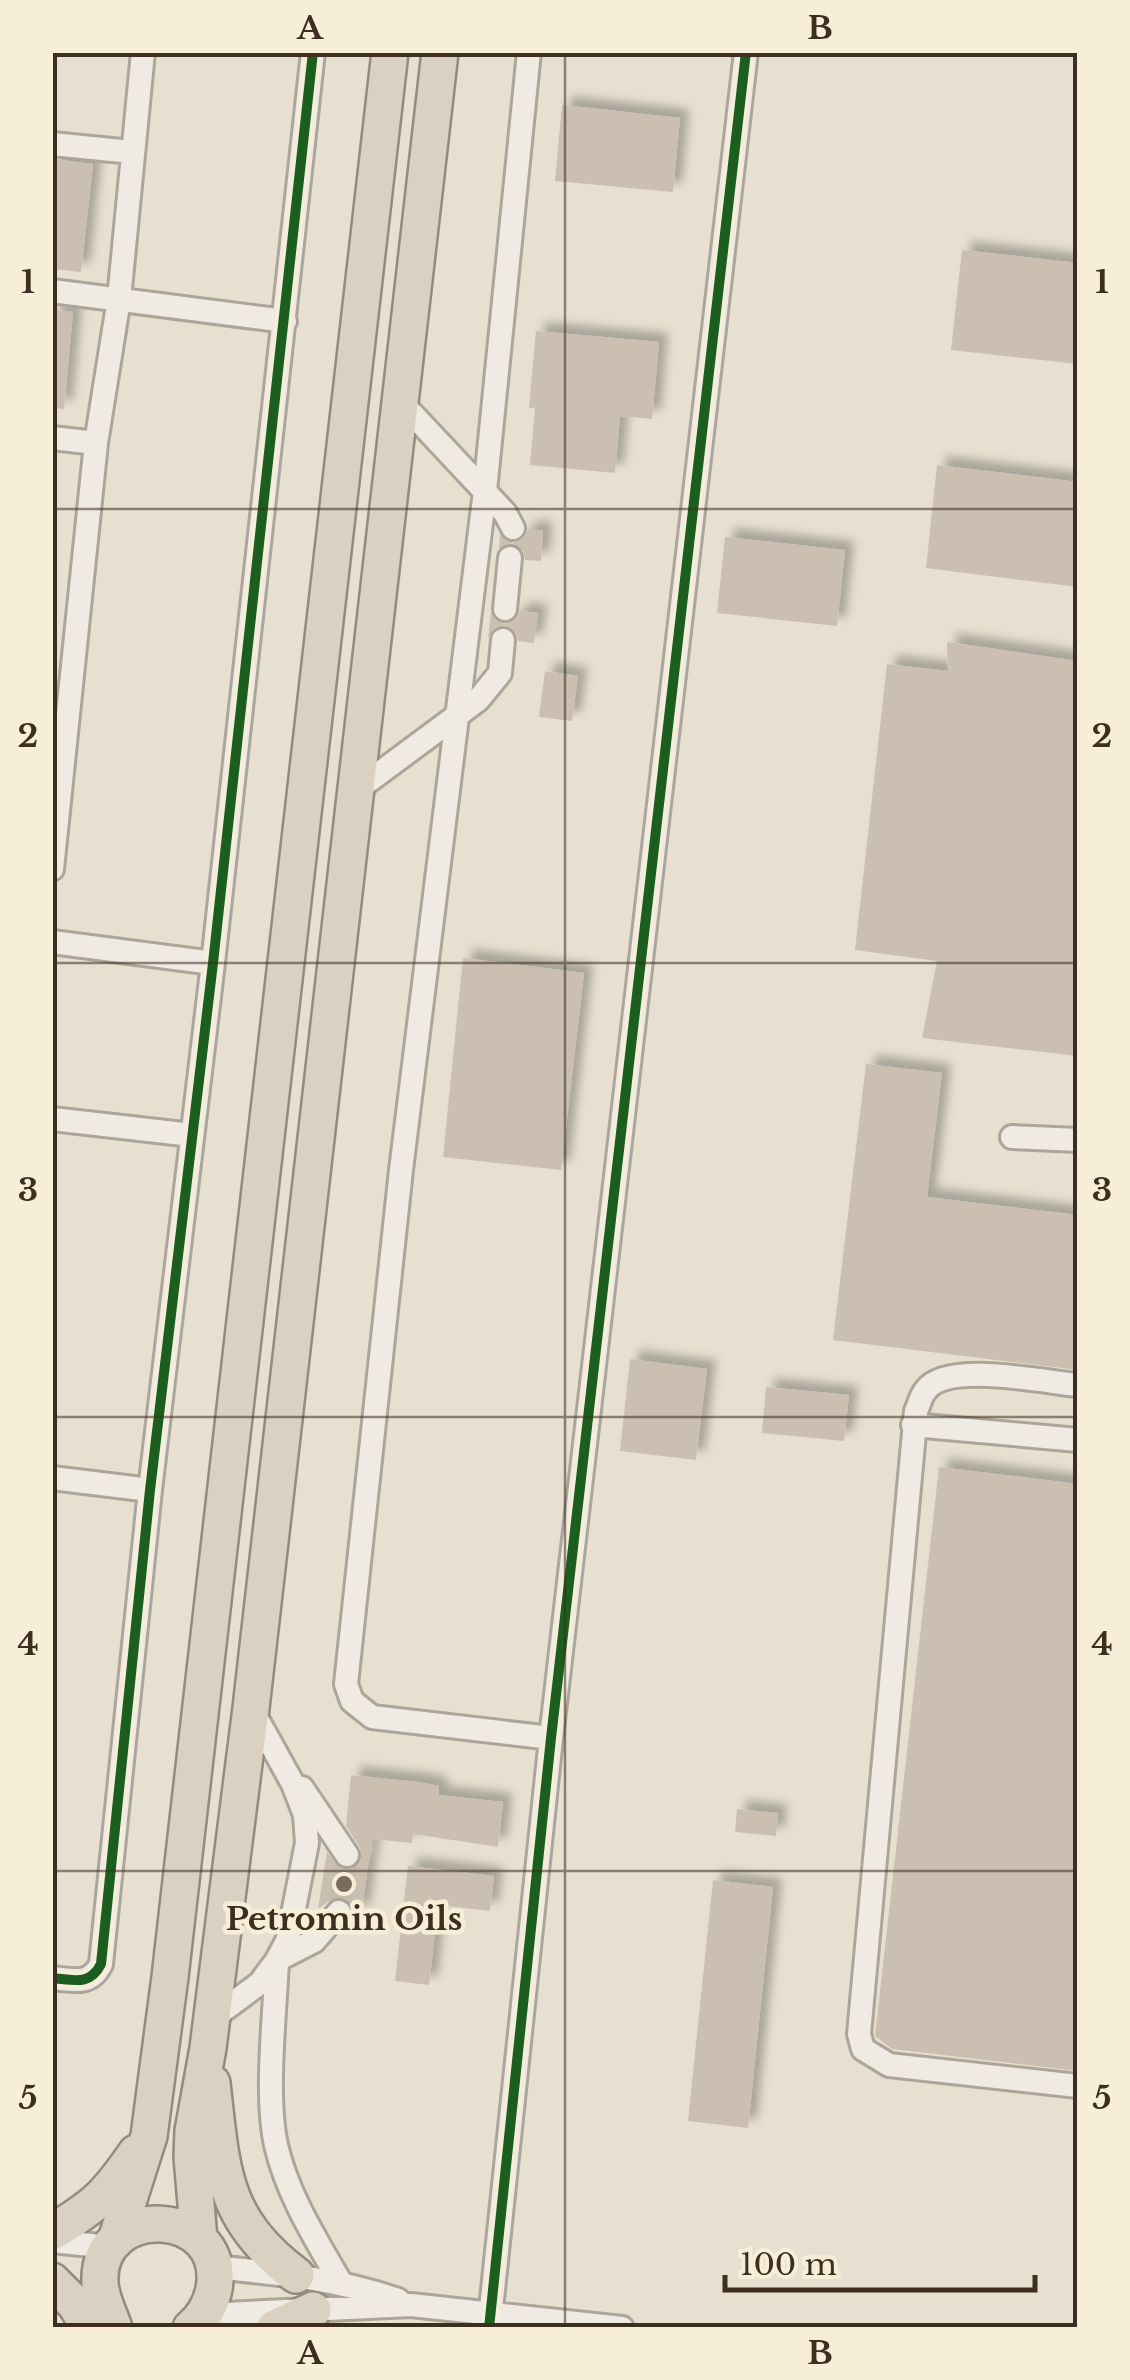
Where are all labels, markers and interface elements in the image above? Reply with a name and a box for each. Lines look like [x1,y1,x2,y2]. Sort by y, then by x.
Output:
text: A [296,8,324,48]
text: B [807,8,833,48]
text: 1 [21,262,35,302]
text: 1 [1095,262,1109,302]
text: 2 [18,716,38,756]
text: 2 [1092,716,1112,756]
text: 3 [18,1170,38,1210]
text: 3 [1092,1170,1112,1210]
text: 4 [17,1624,39,1664]
text: 4 [1091,1624,1113,1664]
marker: Petromin Oils [333,1873,355,1895]
place label: Petromin Oils [226,1899,462,1939]
text: 5 [18,2078,38,2118]
text: 5 [1092,2078,1112,2118]
scale bar [725,2230,1035,2292]
text: 100 m [740,2246,837,2283]
text: A [296,2333,324,2373]
text: B [807,2333,833,2373]

